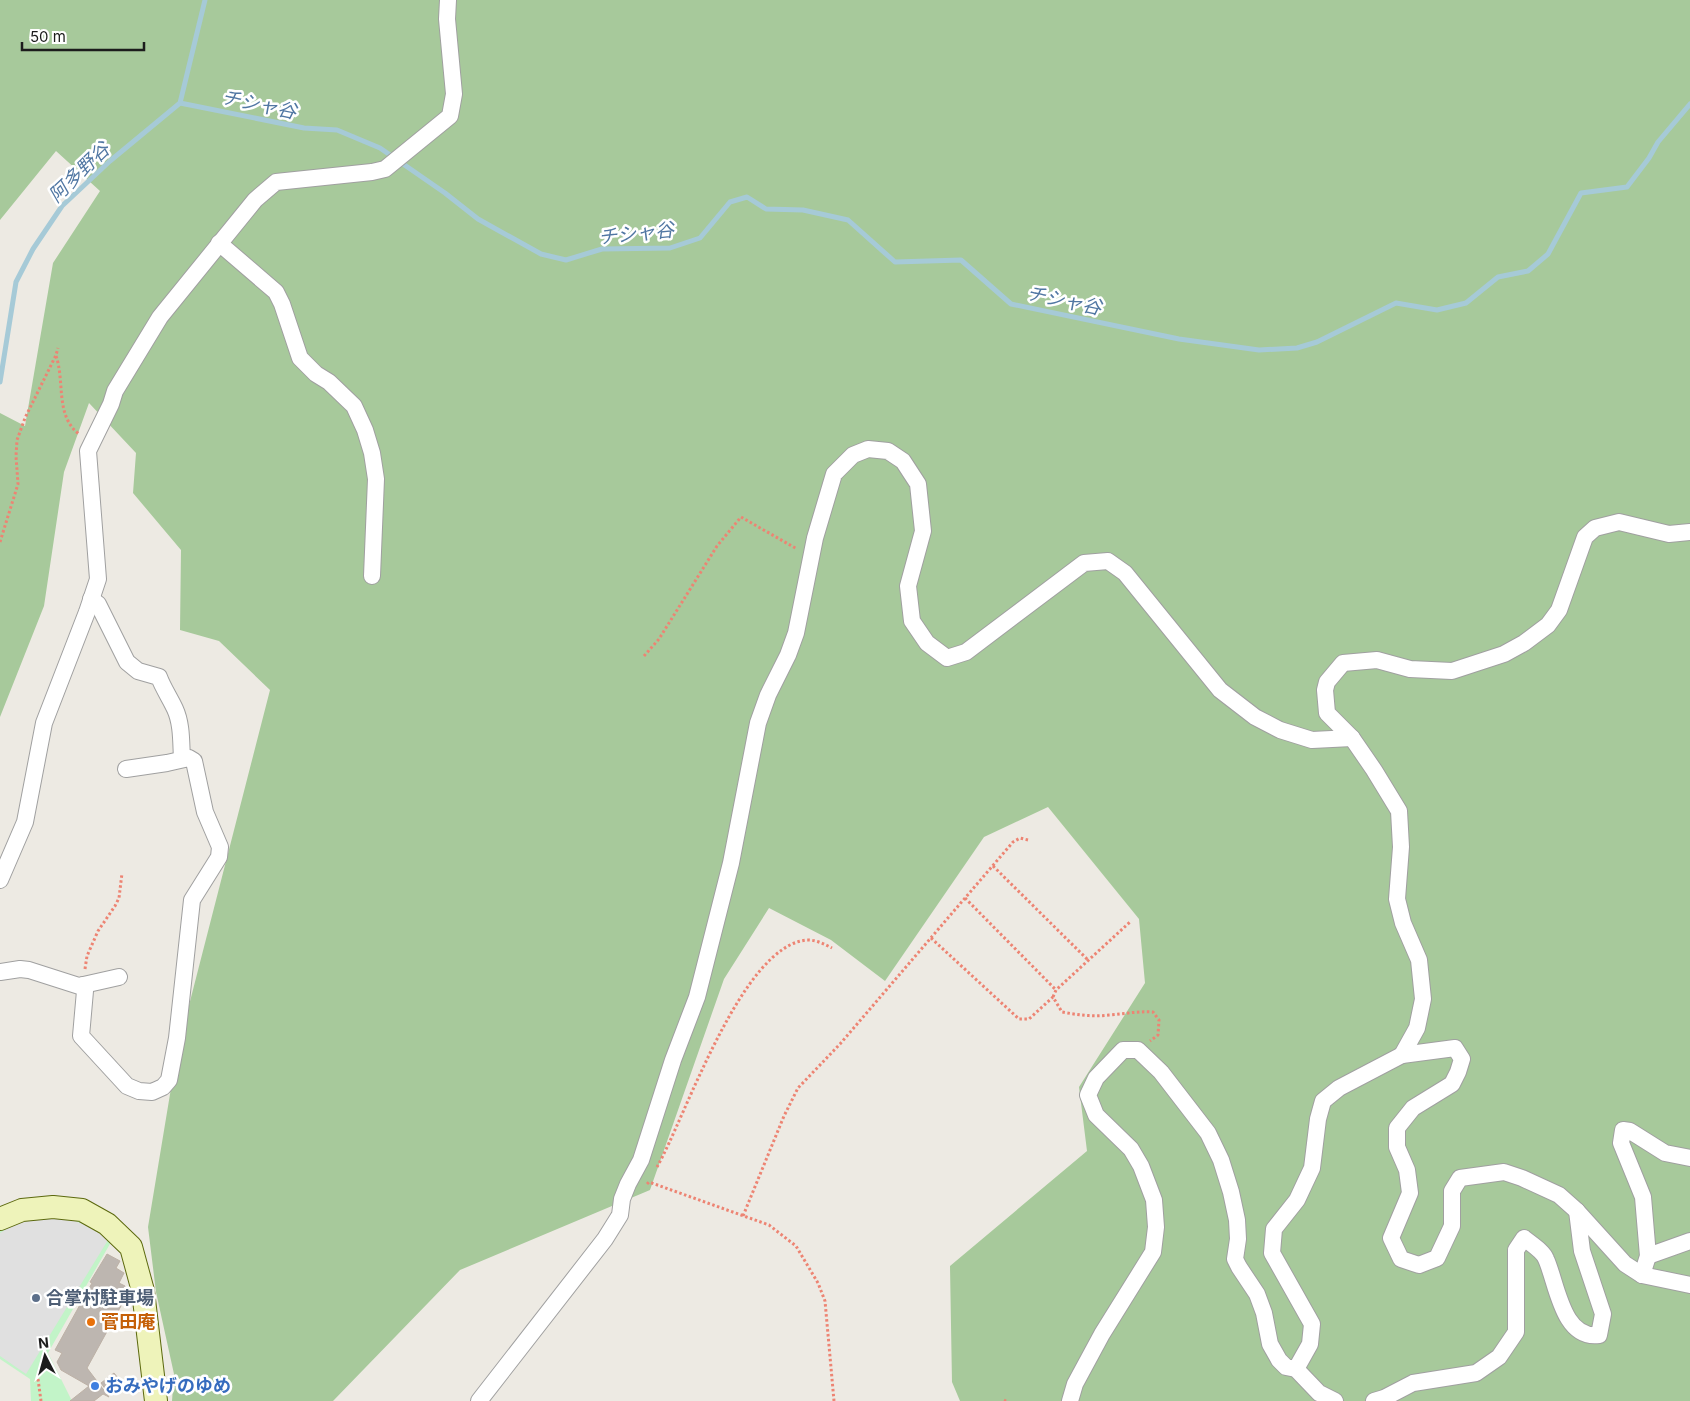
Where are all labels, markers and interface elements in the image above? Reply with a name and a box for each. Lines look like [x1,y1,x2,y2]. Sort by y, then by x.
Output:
scale bar [22,20,145,52]
text: 50 m [30,27,66,46]
water label: チシャ谷 [219,85,300,124]
water label: 阿多野谷 [44,136,116,207]
water label: チシャ谷 [597,218,677,249]
water label: チシャ谷 [1024,281,1105,320]
place label: 合掌村駐車場 [46,1287,154,1308]
marker: 合掌村駐車場 [30,1292,42,1304]
place label: 菅田庵 [101,1311,155,1332]
marker: 菅田庵 [85,1316,97,1328]
north arrow [20,1331,70,1381]
text: N [37,1334,50,1352]
place label: おみやげのゆめ [105,1375,231,1396]
marker: おみやげのゆめ [89,1380,101,1392]

